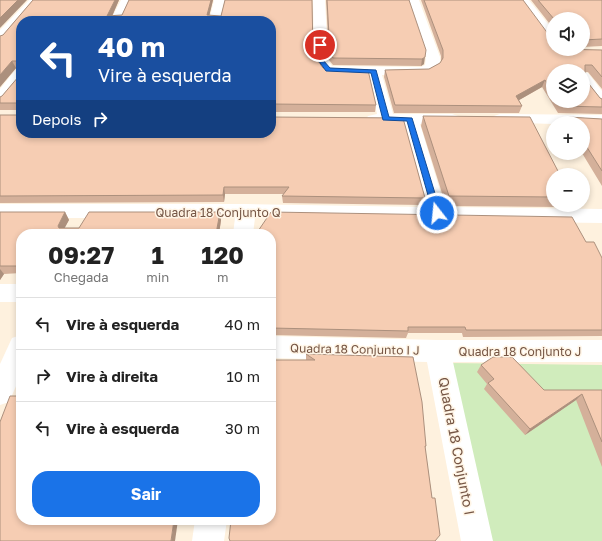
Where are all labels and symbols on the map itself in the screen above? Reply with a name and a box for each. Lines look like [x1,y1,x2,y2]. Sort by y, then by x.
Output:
pin [303,28,337,62]
position arrow [416,192,458,234]
street label: Quadra 18 Conjunto Q [155,205,281,220]
street label: Quadra 18 Conjunto I J [290,340,420,358]
street label: Quadra 18 Conjunto J [459,344,581,359]
street label: Quadra 18 Conjunto I [435,376,479,516]

